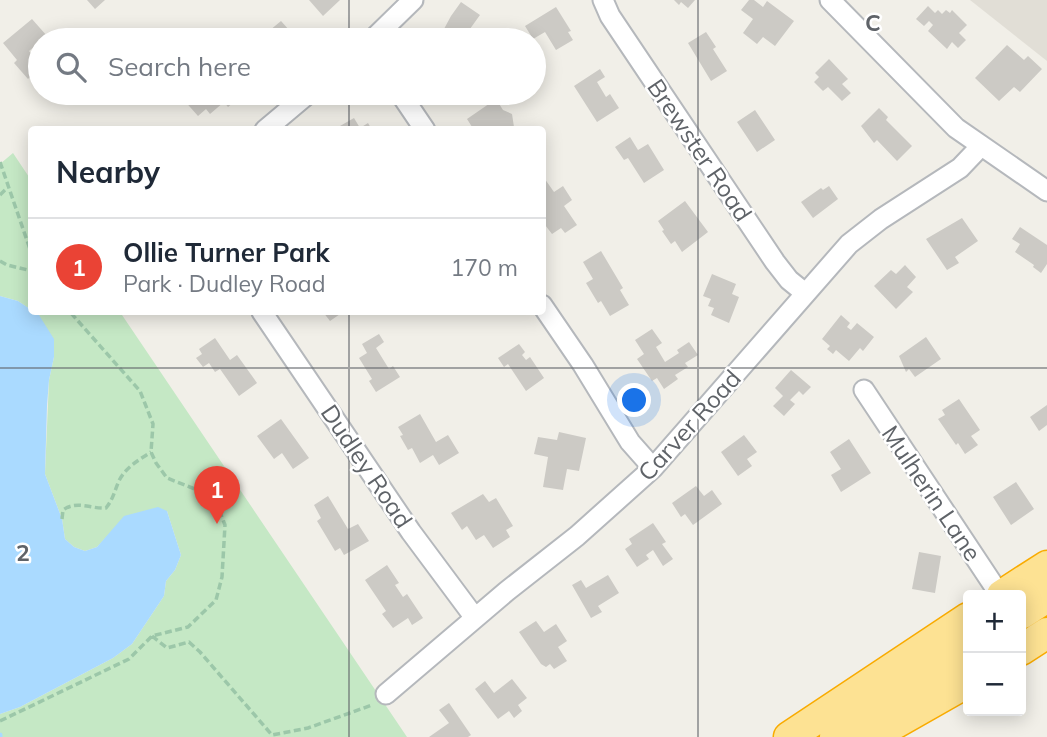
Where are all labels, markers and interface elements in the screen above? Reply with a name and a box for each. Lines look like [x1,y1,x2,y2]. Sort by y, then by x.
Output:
text: C [865,8,881,37]
search box [28,28,546,105]
icon: search [52,48,90,86]
text: Search here [108,50,251,83]
street label: Brewster Road [641,73,759,227]
text: Nearby [56,153,160,191]
text: Ollie Turner Park [123,236,330,269]
text: 1 [72,253,86,282]
text: 170 m [450,253,518,282]
text: Park · Dudley Road [123,269,325,298]
street label: Carver Road [631,363,747,487]
your location [617,383,651,417]
street label: Dudley Road [315,398,419,534]
street label: Mulherin Lane [876,420,988,566]
pin: 1 [194,466,240,524]
text: 2 [16,538,30,567]
map controls [963,590,1026,716]
button: + [963,590,1026,653]
button: − [963,653,1026,716]

